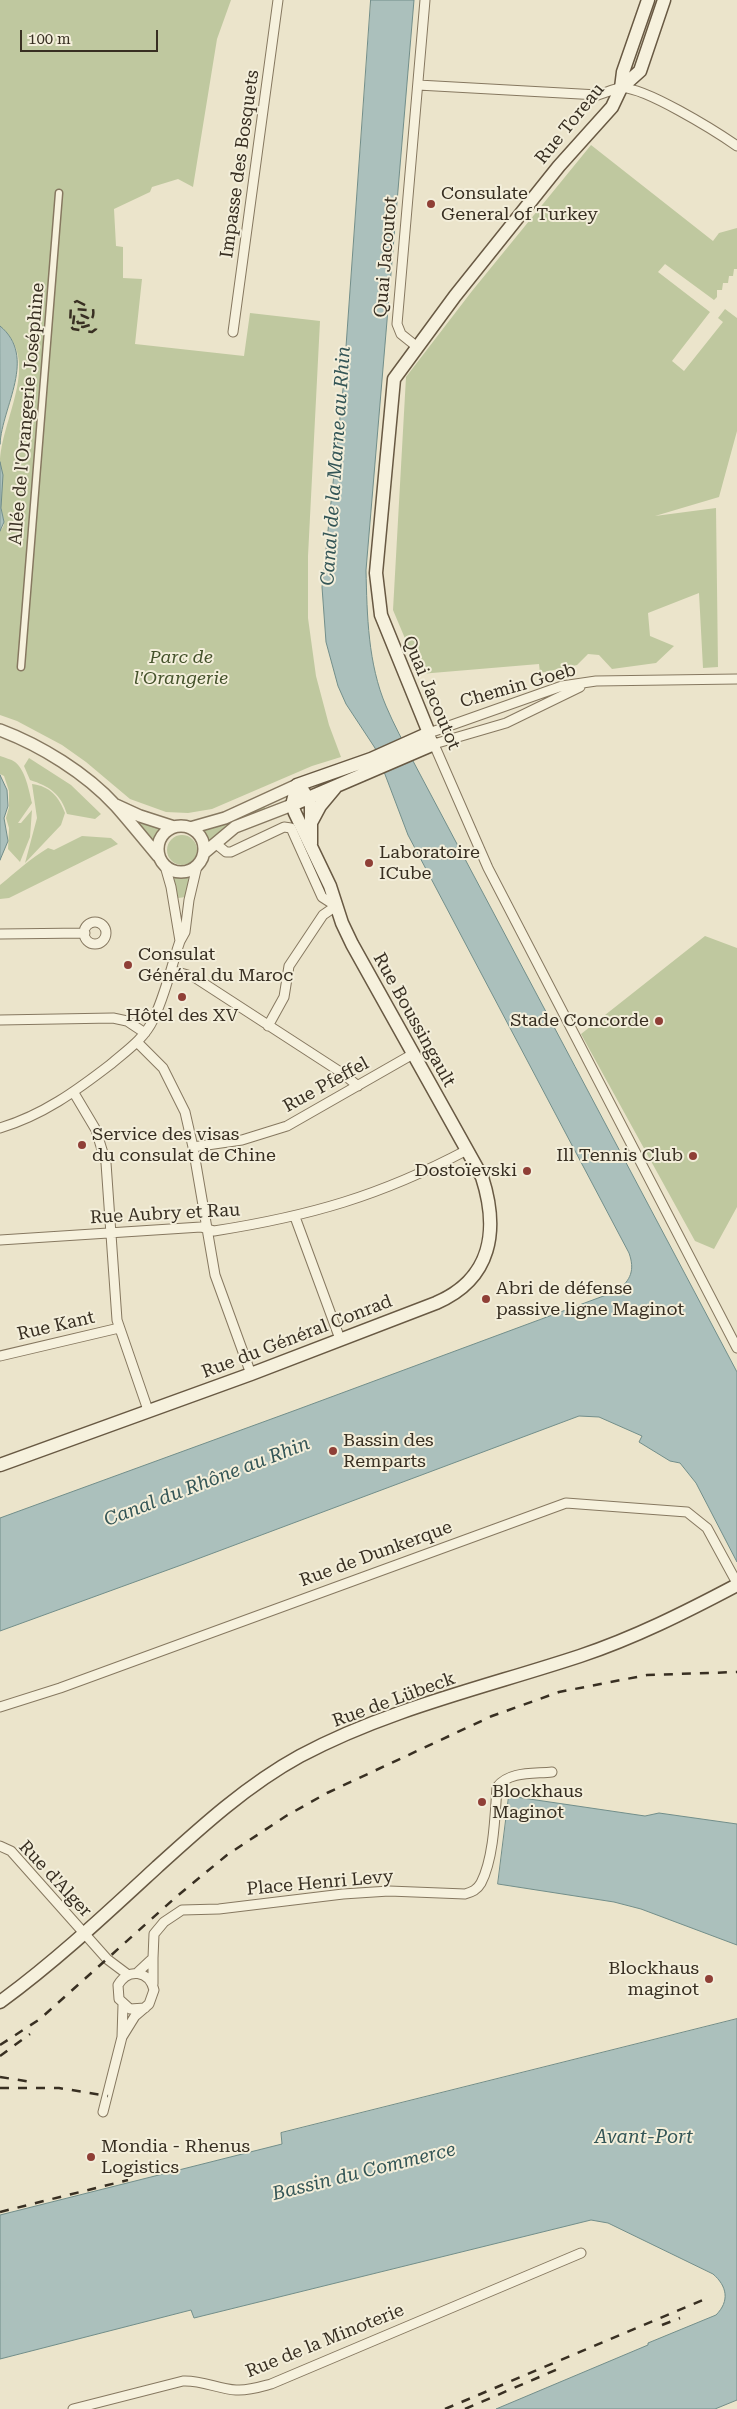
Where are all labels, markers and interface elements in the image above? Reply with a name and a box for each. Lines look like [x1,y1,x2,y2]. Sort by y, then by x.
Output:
scale bar [22,20,160,52]
text: 100 m [28,30,71,48]
street label: Impasse des Bosquets [216,68,264,260]
street label: Rue Toreau [531,79,609,169]
place label: Consulate General of Turkey [441,183,598,225]
street label: Quai Jacoutot [370,196,402,318]
marker: Consulate General of Turkey [425,198,437,210]
street label: Allée de l'Orangerie Joséphine [5,282,49,546]
water label: Canal de la Marne au Rhin [316,345,356,587]
street label: Quai Jacoutot [397,633,465,753]
park label: Parc de l'Orangerie [134,647,228,690]
street label: Chemin Goeb [458,659,578,713]
place label: Laboratoire ICube [379,842,480,884]
marker: Laboratoire ICube [363,857,375,869]
place label: Consulat Général du Maroc [138,944,293,986]
street label: Rue Boussingault [368,949,460,1091]
marker: Consulat Général du Maroc [122,959,134,971]
marker: Hôtel des XV [176,991,188,1003]
place label: Hôtel des XV [126,1005,238,1027]
place label: Stade Concorde [510,1010,649,1032]
marker: Stade Concorde [653,1015,665,1027]
street label: Rue Pfeffel [279,1053,373,1117]
place label: Service des visas du consulat de Chine [92,1124,276,1166]
marker: Service des visas du consulat de Chine [76,1139,88,1151]
place label: Ill Tennis Club [556,1145,683,1167]
marker: Ill Tennis Club [687,1150,699,1162]
place label: Dostoïevski [414,1160,517,1182]
marker: Dostoïevski [521,1165,533,1177]
street label: Rue Aubry et Rau [89,1199,241,1229]
place label: Abri de défense passive ligne Maginot [496,1278,684,1320]
street label: Rue du Général Conrad [199,1291,395,1383]
marker: Abri de défense passive ligne Maginot [480,1293,492,1305]
street label: Rue Kant [15,1307,97,1345]
place label: Bassin des Remparts [343,1430,434,1472]
water label: Canal du Rhône au Rhin [101,1432,313,1532]
marker: Bassin des Remparts [327,1445,339,1457]
street label: Rue de Dunkerque [297,1516,455,1592]
street label: Rue de Lübeck [330,1668,458,1732]
place label: Blockhaus Maginot [492,1781,583,1824]
marker: Blockhaus Maginot [476,1796,488,1808]
street label: Rue d'Alger [14,1836,96,1922]
street label: Place Henri Levy [246,1866,394,1900]
place label: Blockhaus maginot [608,1958,699,2000]
marker: Blockhaus maginot [703,1973,715,1985]
water label: Avant-Port [595,2126,693,2148]
place label: Mondia - Rhenus Logistics [101,2136,250,2178]
water label: Bassin du Commerce [270,2138,458,2206]
marker: Mondia - Rhenus Logistics [85,2151,97,2163]
street label: Rue de la Minoterie [243,2299,407,2383]

